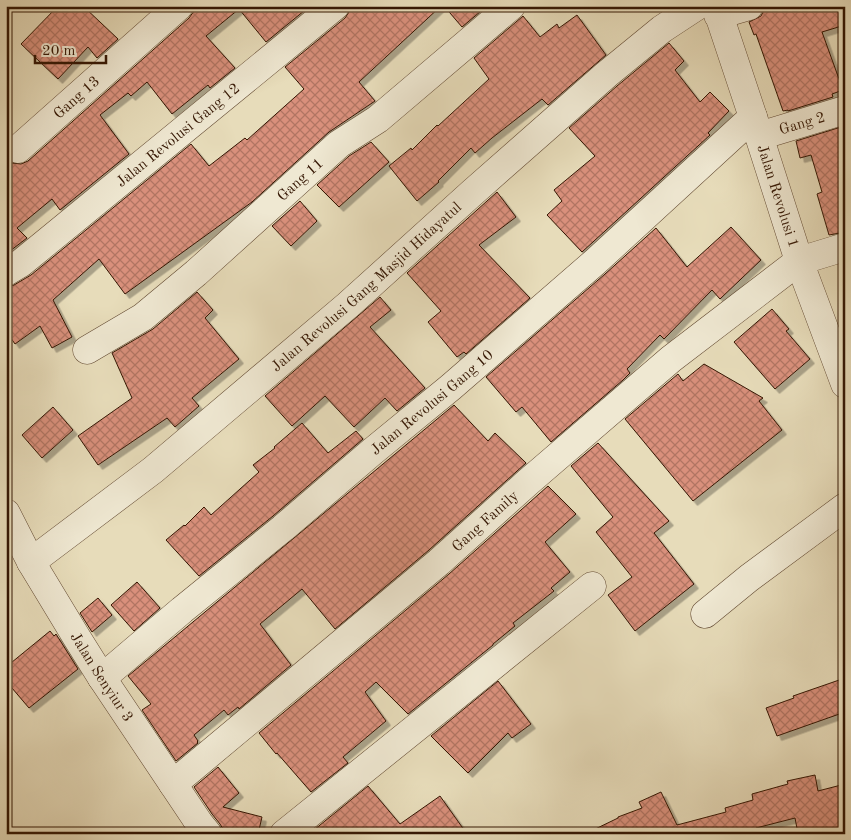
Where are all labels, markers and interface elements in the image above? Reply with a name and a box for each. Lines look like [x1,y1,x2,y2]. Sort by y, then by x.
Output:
scale bar [35,32,106,64]
text: 20 m [42,44,76,59]
street label: Gang 13 [51,74,103,123]
street label: Jalan Revolusi Gang 12 [114,81,243,191]
street label: Gang 2 [778,110,827,138]
street label: Jalan Revolusi 1 [753,143,800,250]
street label: Gang 11 [275,156,327,205]
street label: Jalan Revolusi Gang Masjid Hidayatul [269,200,465,375]
street label: Jalan Revolusi Gang 10 [369,348,497,458]
street label: Gang Family [450,489,522,555]
street label: Jalan Senyiur 3 [67,630,135,725]

